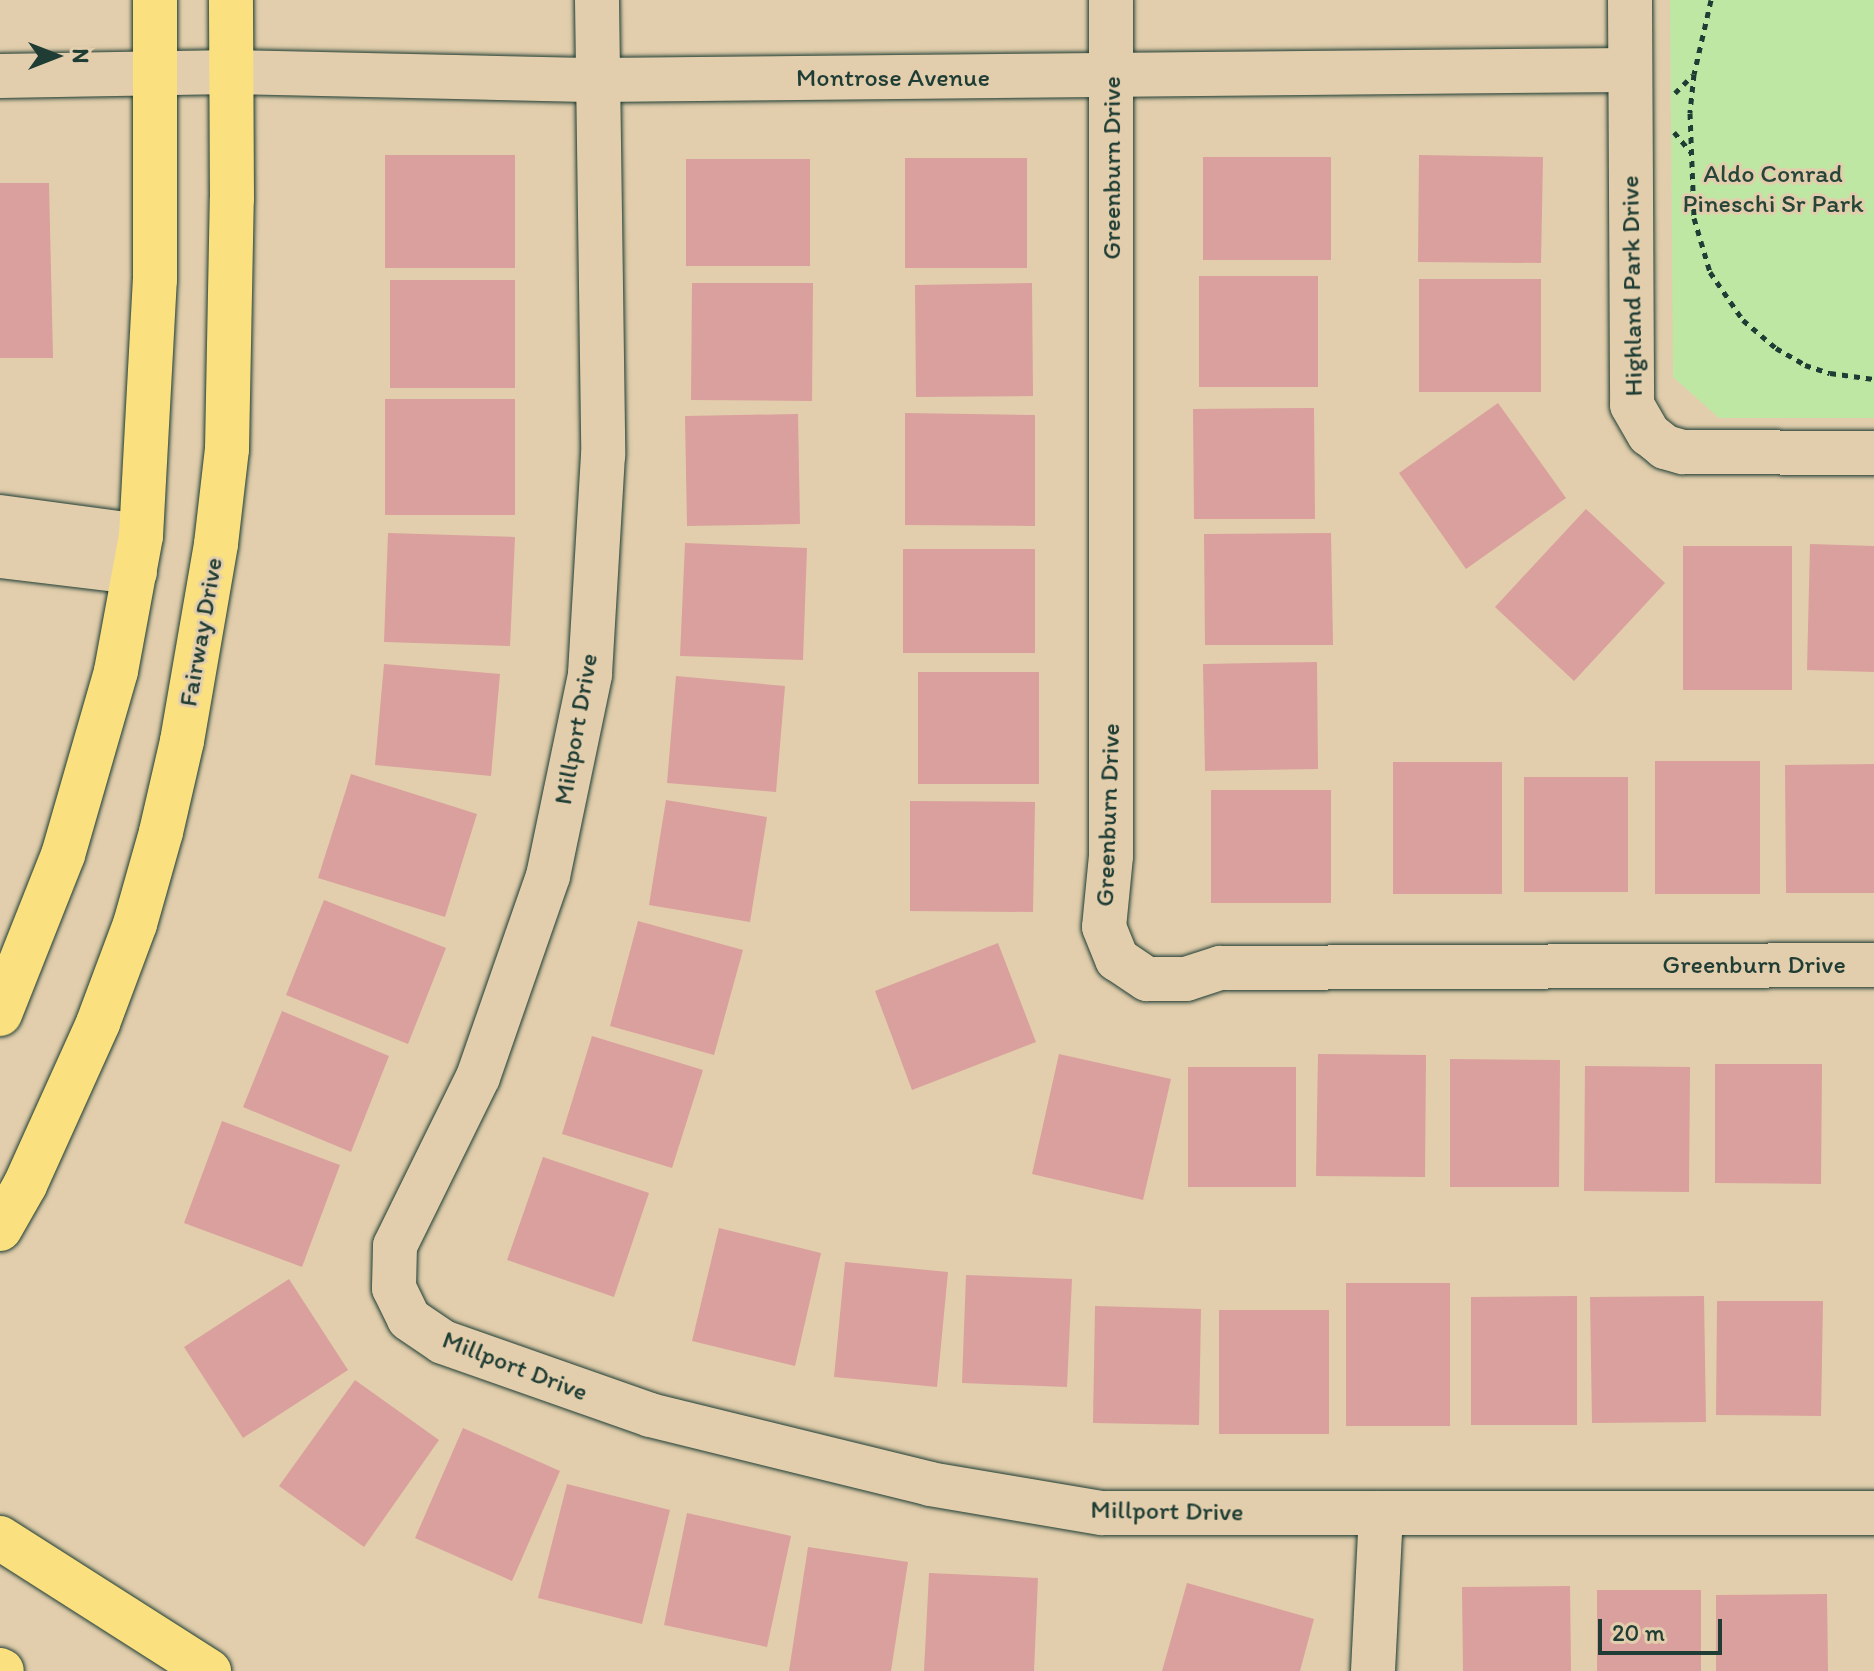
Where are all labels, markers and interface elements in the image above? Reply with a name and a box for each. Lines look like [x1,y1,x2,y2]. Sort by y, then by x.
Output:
north arrow [16,16,96,96]
text: N [67,49,94,63]
street label: Montrose Avenue [797,62,989,94]
street label: Greenburn Drive [1096,76,1128,260]
park label: Aldo Conrad Pineschi Sr Park [1683,158,1863,220]
street label: Highland Park Drive [1614,175,1650,397]
street label: Fairway Drive [173,555,229,709]
street label: Millport Drive [547,651,605,807]
street label: Greenburn Drive [1089,723,1127,907]
street label: Greenburn Drive [1662,949,1846,981]
street label: Millport Drive [438,1324,592,1408]
street label: Millport Drive [1090,1494,1244,1528]
scale bar [1602,1603,1726,1653]
text: 20 m [1612,1618,1665,1647]

